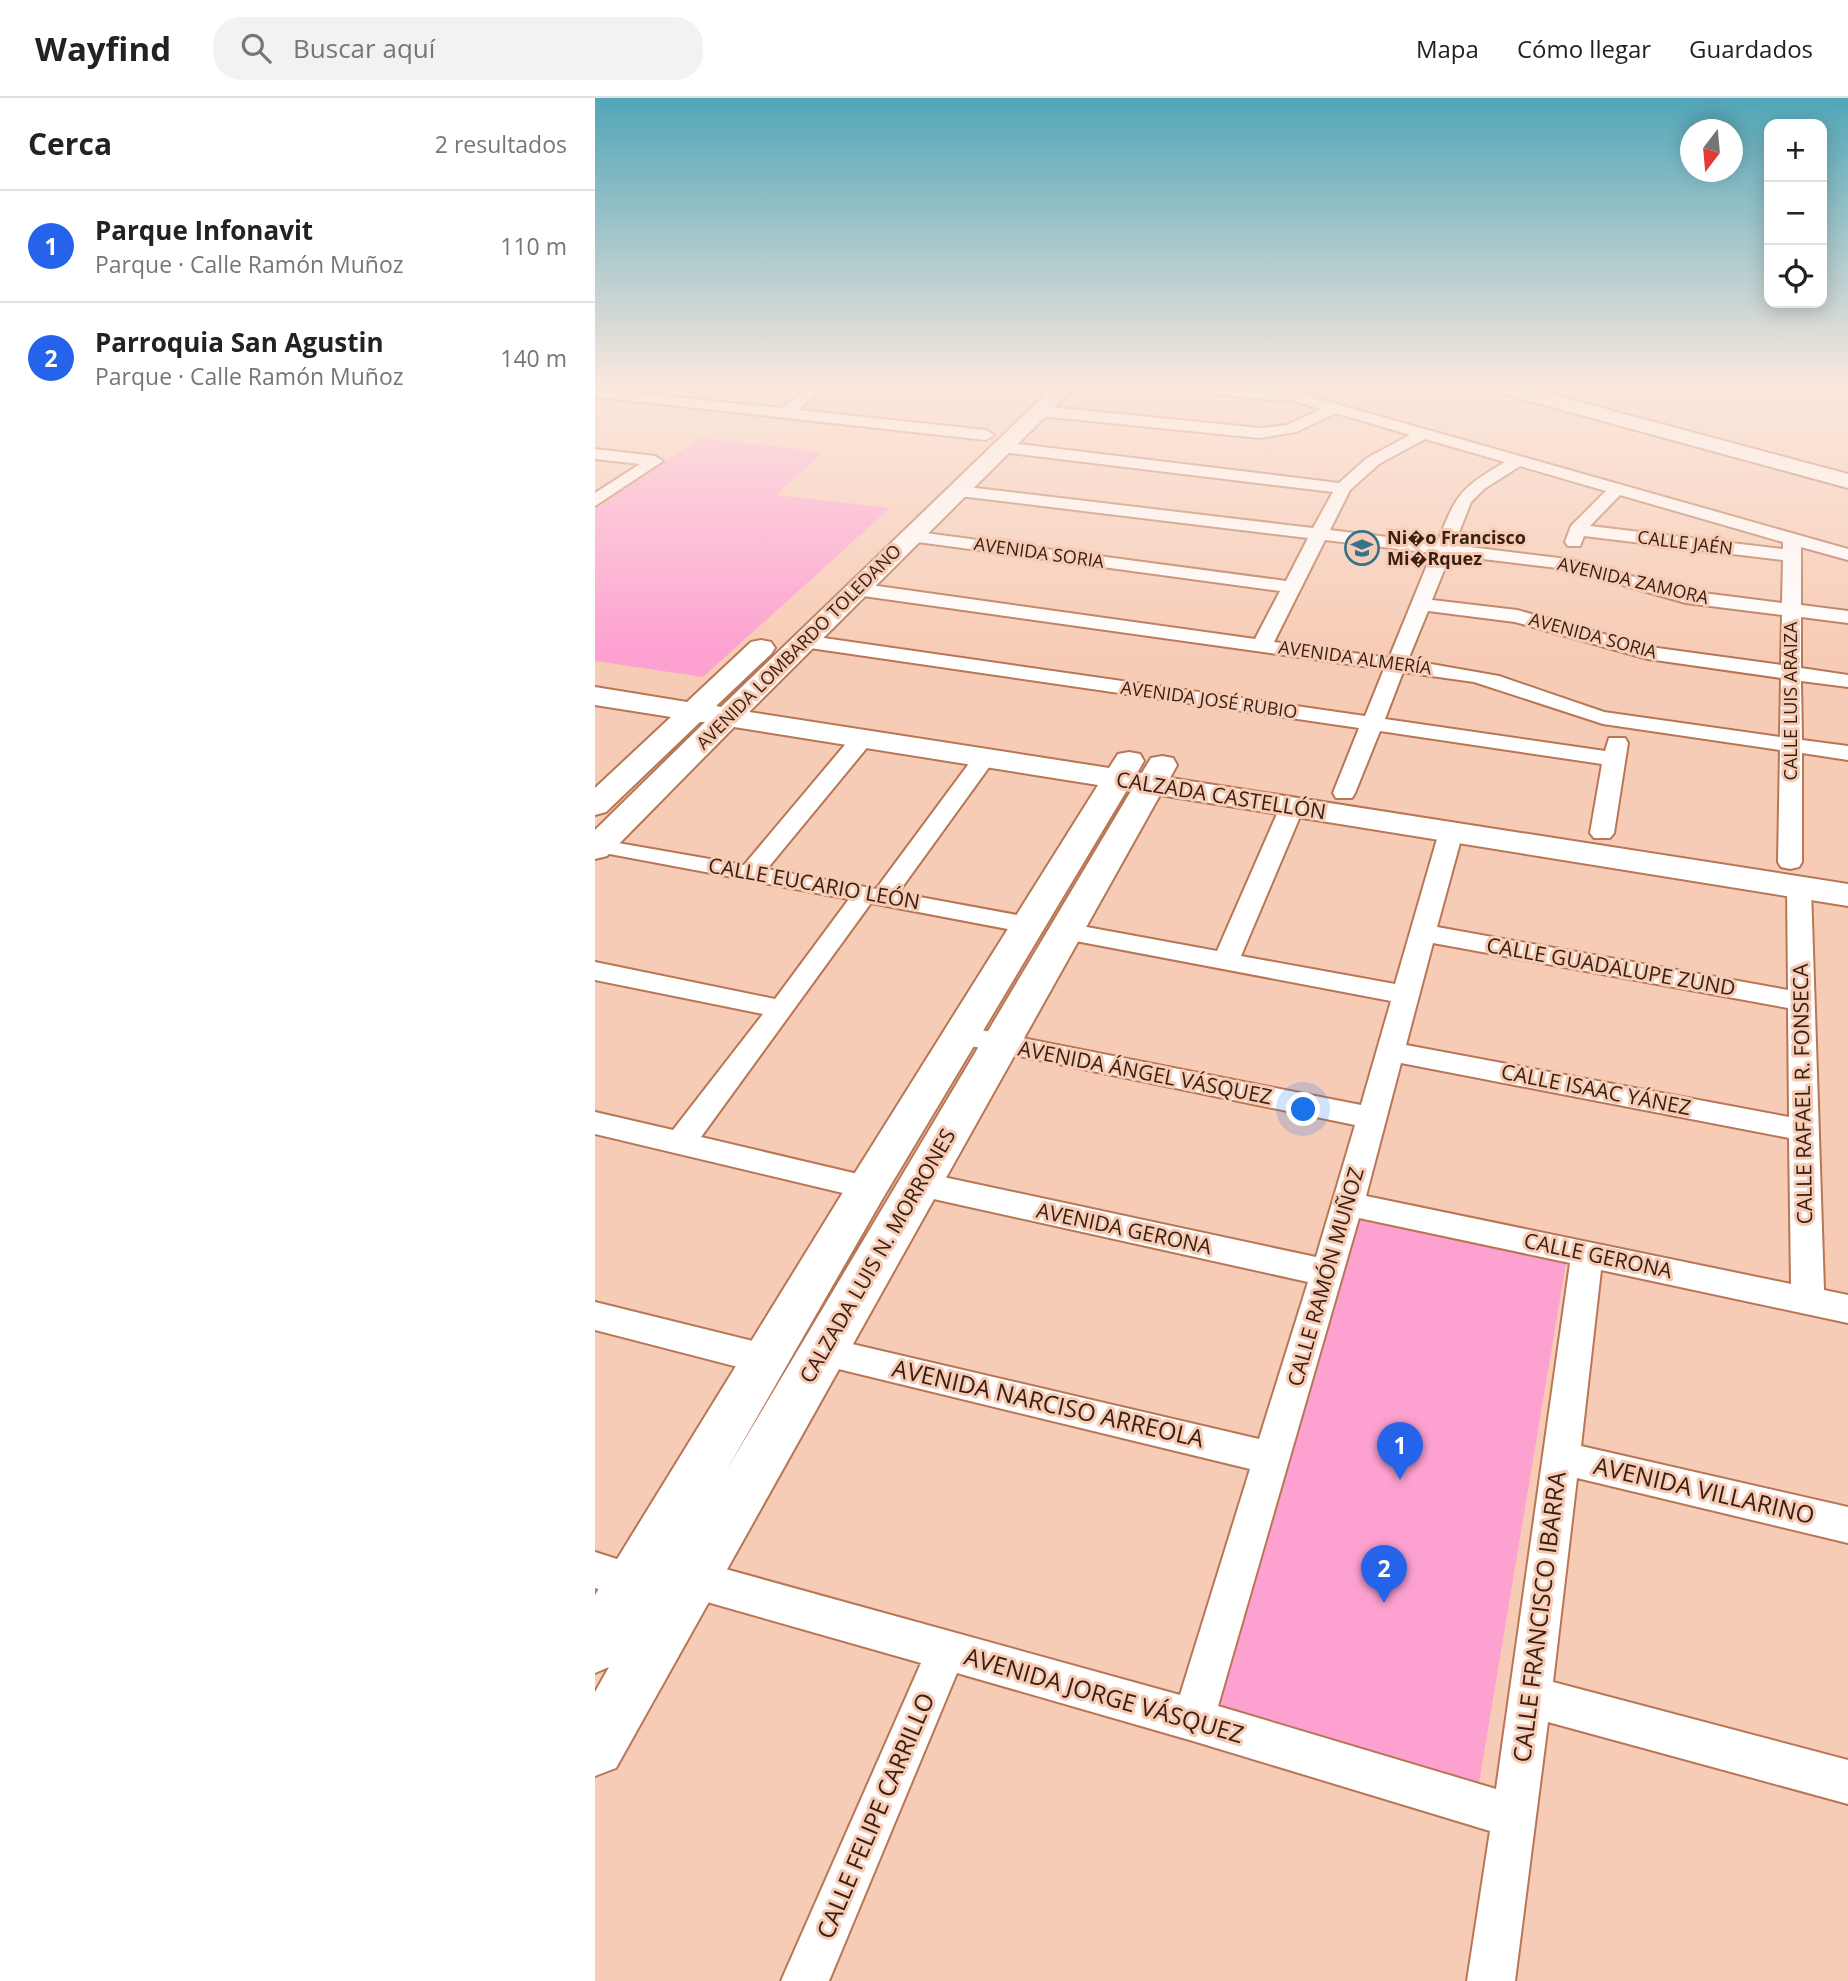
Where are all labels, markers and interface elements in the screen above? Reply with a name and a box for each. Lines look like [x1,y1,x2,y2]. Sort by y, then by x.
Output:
search box [213,17,703,80]
text: Wayfind [35,26,171,71]
icon: search [237,29,275,67]
text: Buscar aquí [293,30,435,66]
text: Mapa [1416,32,1479,65]
text: Cómo llegar [1517,32,1651,65]
text: Guardados [1689,32,1813,65]
north arrow [1680,119,1743,182]
map controls [1764,119,1827,308]
button: + [1764,119,1827,182]
text: Cerca [28,123,112,164]
text: 2 resultados [435,128,567,160]
button: − [1764,182,1827,245]
text: Parque Infonavit [95,212,313,248]
text: 1 [44,230,58,262]
text: 110 m [500,230,567,262]
button: locate [1764,245,1827,308]
text: Parque · Calle Ramón Muñoz [95,248,404,280]
text: Parroquia San Agustin [95,324,384,360]
text: 2 [44,342,58,374]
text: 140 m [500,342,567,374]
text: Parque · Calle Ramón Muñoz [95,360,404,392]
street label: CALLE JAÉN [1636,524,1734,560]
place label: Ni�o Francisco Mi�Rquez [1387,525,1526,570]
school or university icon: Ni�o Francisco Mi�Rquez [1343,529,1381,567]
street label: AVENIDA SORIA [973,531,1106,573]
street label: AVENIDA LOMBARDO TOLEDANO [691,539,906,754]
street label: AVENIDA ZAMORA [1555,551,1712,609]
street label: AVENIDA SORIA [1527,606,1660,664]
street label: CALLE LUIS ARAIZA [1778,621,1802,780]
street label: AVENIDA ALMERÍA [1277,634,1434,680]
street label: AVENIDA JOSÉ RUBIO [1119,675,1299,723]
street label: CALZADA CASTELLÓN [1114,765,1328,825]
street label: CALLE EUCARIO LEÓN [706,851,922,915]
street label: CALLE GUADALUPE ZUND [1484,930,1738,1002]
street label: CALLE RAFAEL R. FONSECA [1786,963,1818,1225]
street label: AVENIDA ÁNGEL VÁSQUEZ [1016,1034,1275,1110]
street label: CALLE ISAAC YÁNEZ [1499,1057,1693,1121]
your location [1286,1092,1320,1126]
street label: CALZADA LUIS N. MORRONES [793,1123,962,1388]
street label: CALLE RAMÓN MUÑOZ [1280,1164,1370,1390]
street label: AVENIDA GERONA [1034,1196,1215,1260]
street label: CALLE GERONA [1522,1226,1676,1285]
street label: AVENIDA NARCISO ARREOLA [889,1351,1208,1455]
pin: 1 [1377,1422,1423,1480]
street label: AVENIDA VILLARINO [1591,1448,1818,1531]
street label: CALLE FRANCISCO IBARRA [1504,1469,1573,1764]
pin: 2 [1361,1545,1407,1603]
street label: AVENIDA JORGE VÁSQUEZ [961,1639,1248,1750]
street label: CALLE FELIPE CARRILLO [808,1687,941,1943]

